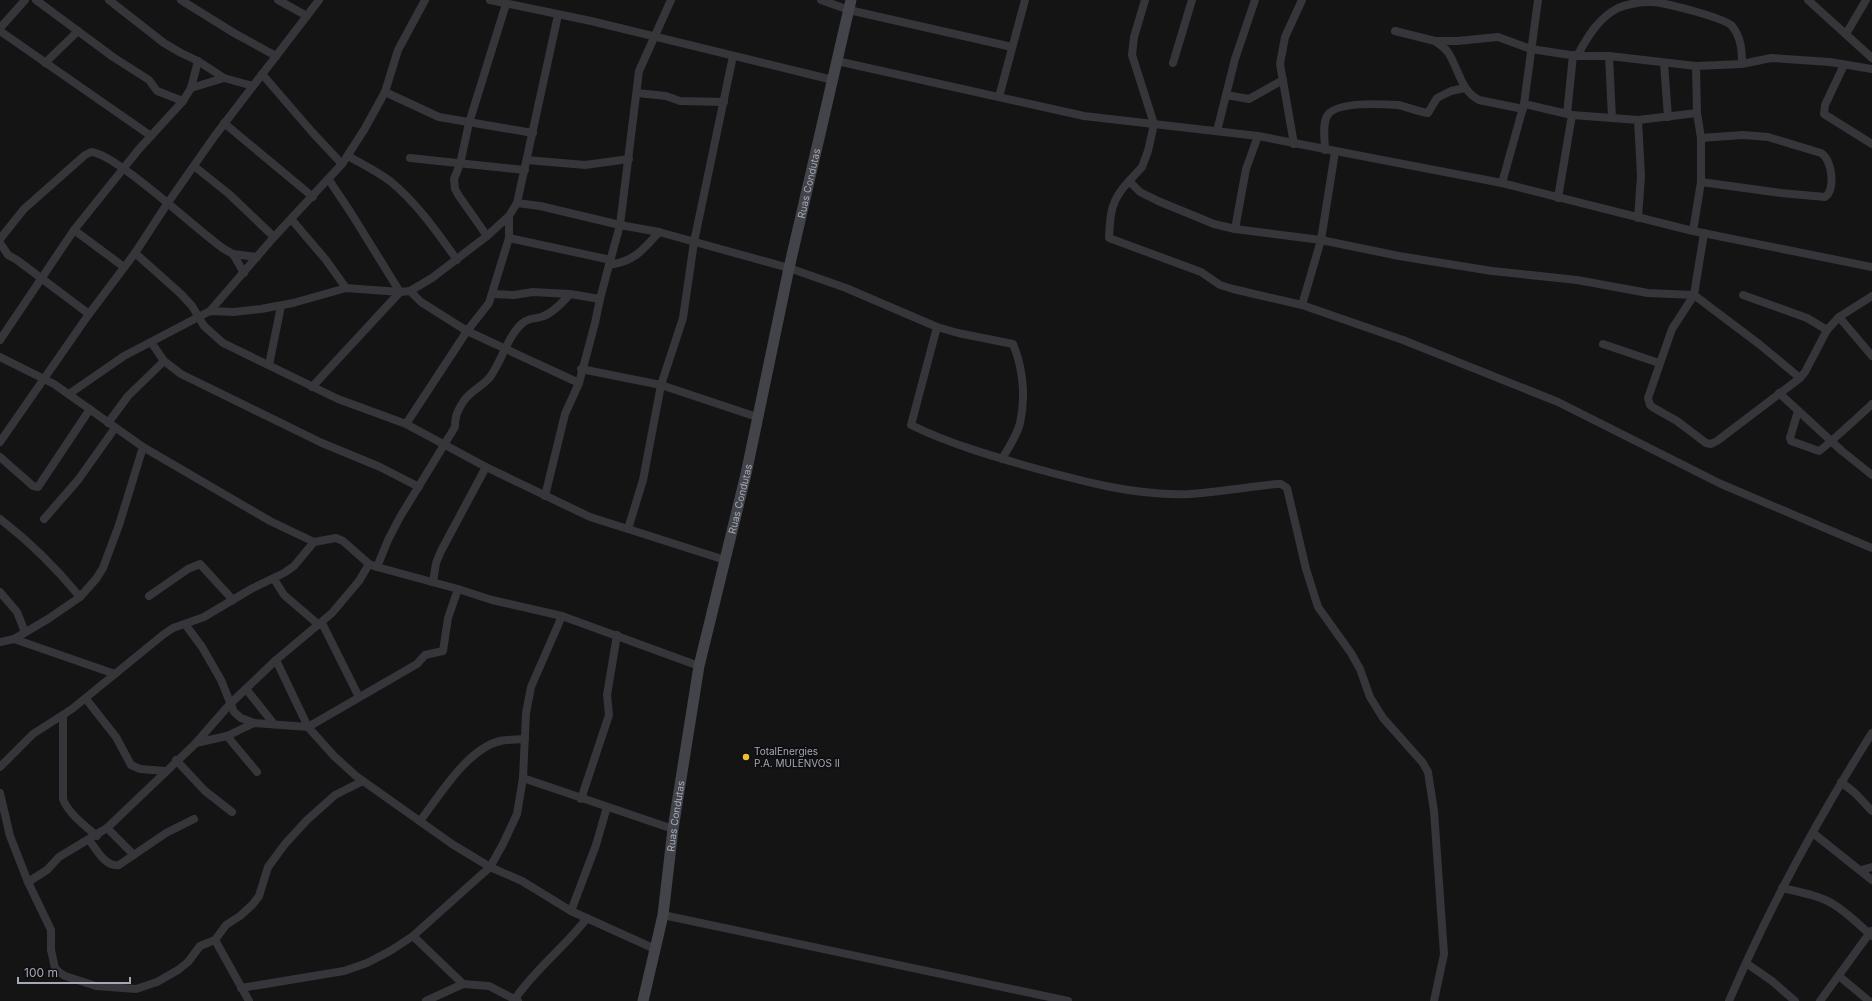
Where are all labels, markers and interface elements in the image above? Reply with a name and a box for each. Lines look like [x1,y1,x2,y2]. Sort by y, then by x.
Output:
street label: Ruas Condutas [795,147,823,220]
street label: Ruas Condutas [726,463,754,535]
place label: TotalEnergies P.A. MULENVOS II [754,745,840,769]
marker: TotalEnergies P.A. MULENVOS II [741,752,751,762]
street label: Ruas Condutas [664,780,687,852]
scale bar [18,959,130,985]
text: 100 m [24,965,58,980]

